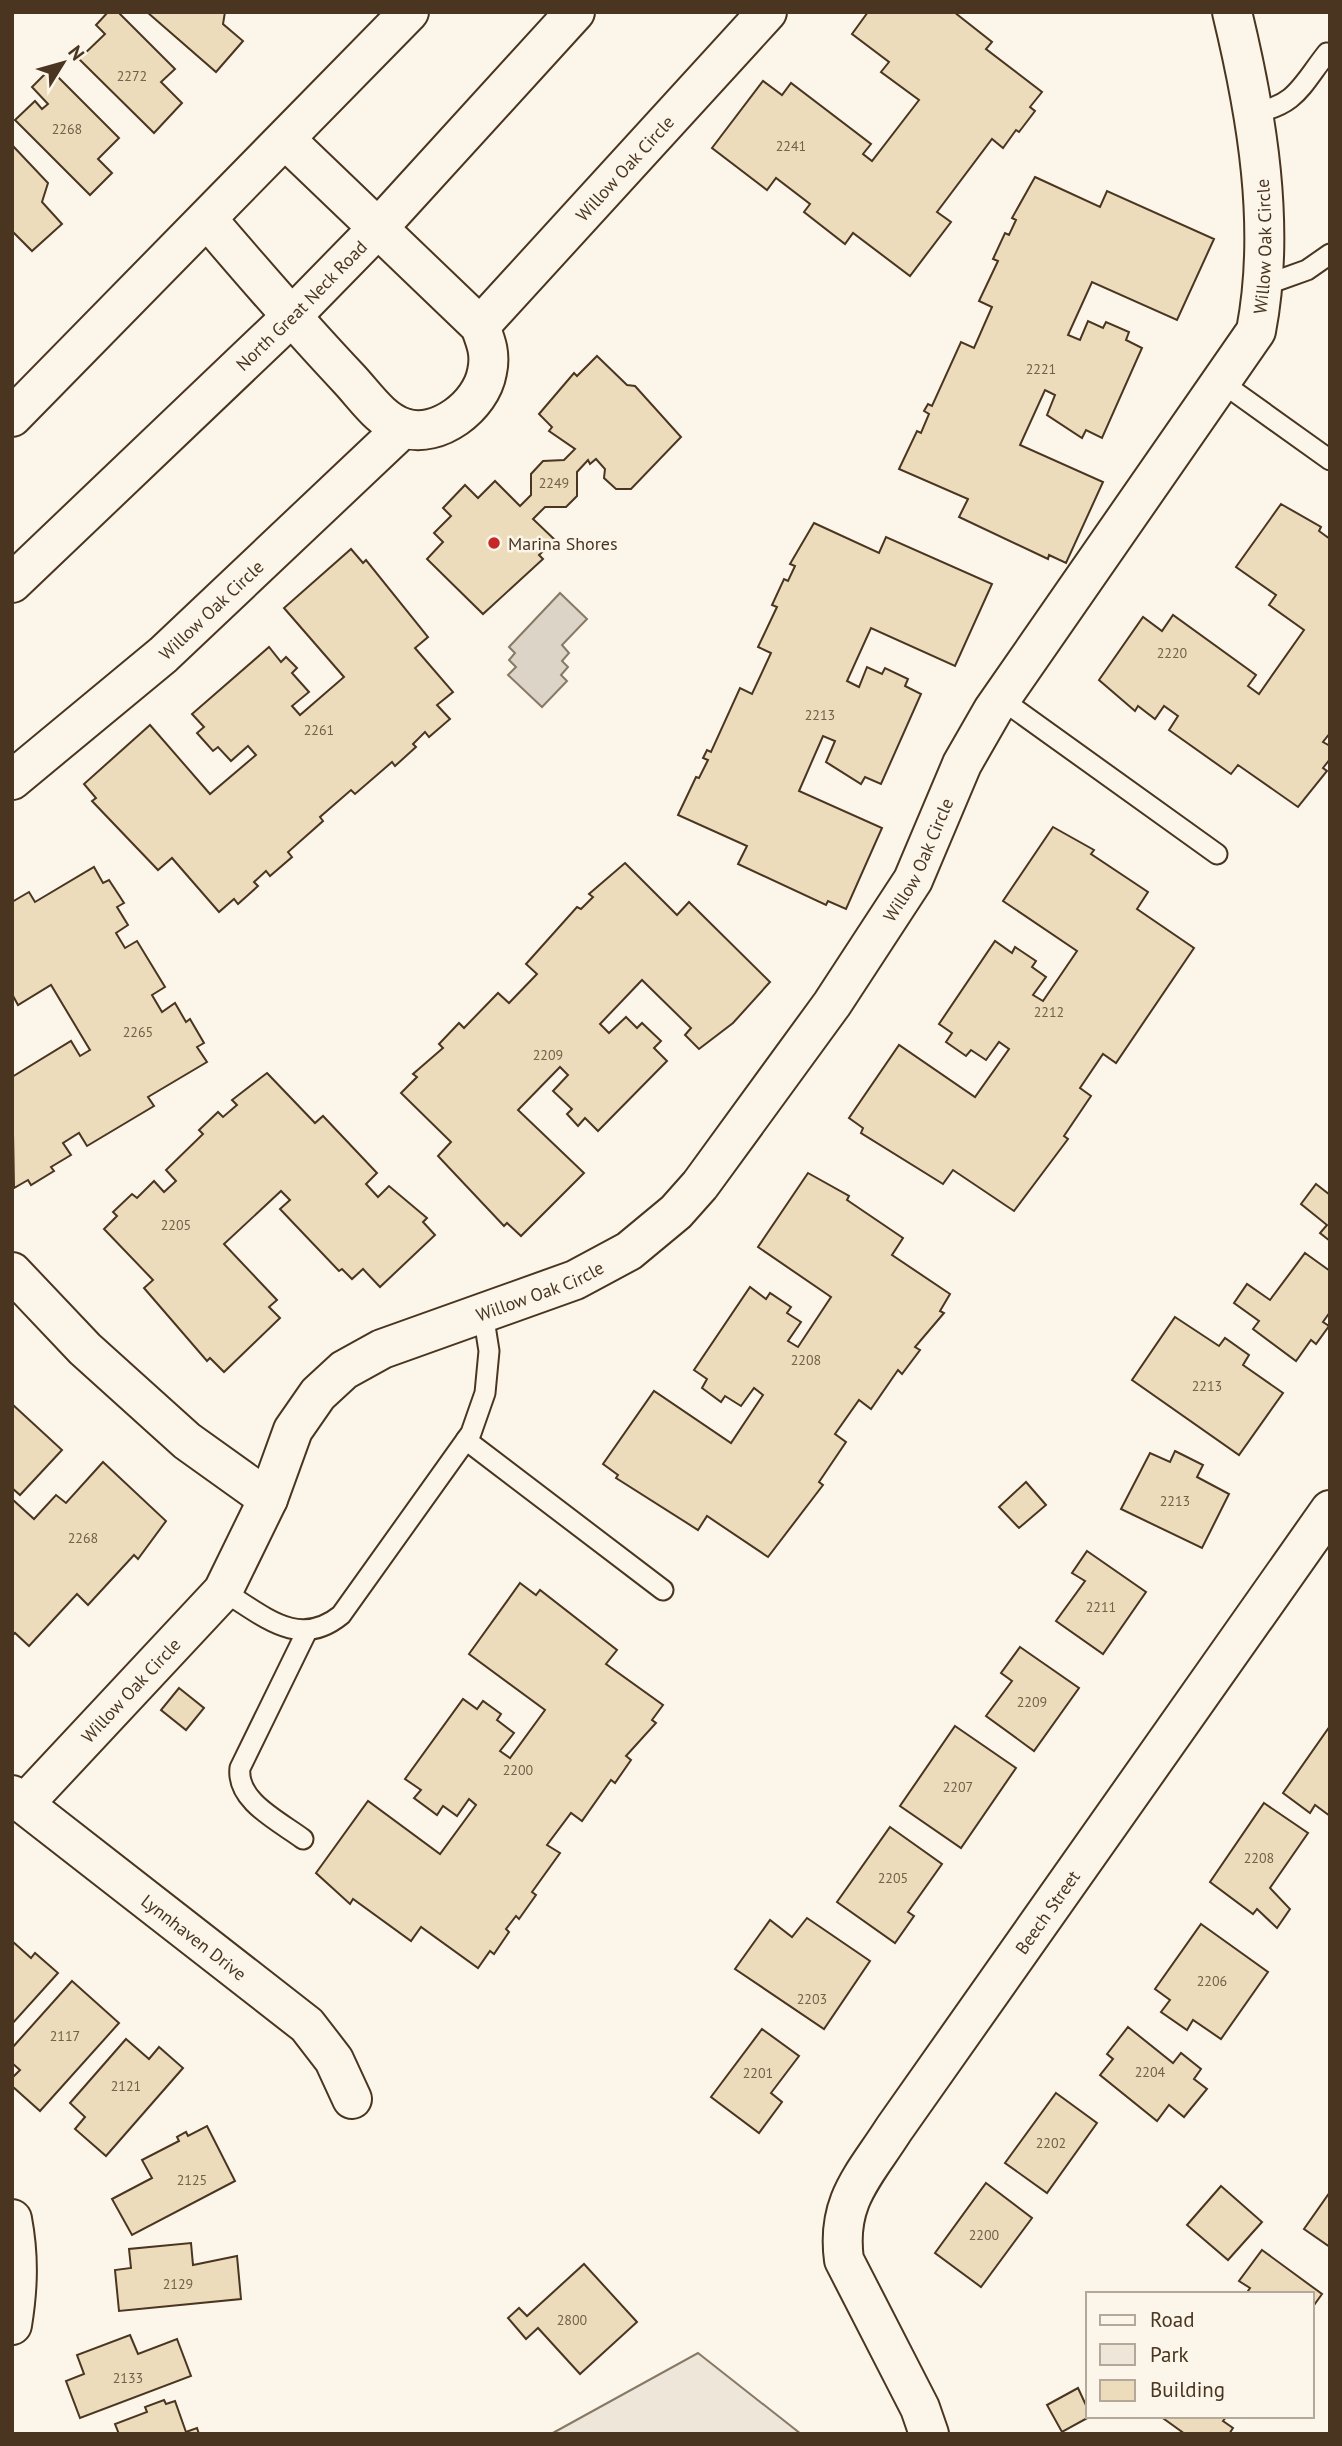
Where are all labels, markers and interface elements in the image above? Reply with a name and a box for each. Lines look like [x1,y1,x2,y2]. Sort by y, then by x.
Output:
north arrow [28,28,98,98]
text: N [63,41,90,65]
house number: 2272 [117,67,147,85]
street label: Willow Oak Circle [570,110,679,226]
house number: 2268 [52,120,82,138]
house number: 2241 [776,137,806,155]
street label: Willow Oak Circle [1248,178,1276,315]
street label: North Great Neck Road [231,235,371,375]
house number: 2221 [1026,360,1056,378]
house number: 2249 [539,474,569,492]
place label: Marina Shores [508,532,618,555]
marker: Marina Shores [486,535,502,551]
street label: Willow Oak Circle [154,555,268,664]
house number: 2220 [1157,644,1188,662]
house number: 2213 [805,706,835,724]
house number: 2261 [304,721,334,739]
street label: Willow Oak Circle [878,794,958,926]
house number: 2212 [1034,1003,1064,1021]
house number: 2265 [123,1023,153,1041]
house number: 2209 [533,1046,563,1064]
house number: 2205 [161,1216,191,1234]
street label: Willow Oak Circle [473,1255,608,1326]
house number: 2208 [791,1351,821,1369]
house number: 2213 [1192,1377,1222,1395]
house number: 2213 [1160,1492,1190,1510]
house number: 2268 [68,1529,98,1547]
house number: 2211 [1086,1598,1116,1616]
street label: Willow Oak Circle [76,1633,185,1747]
house number: 2209 [1017,1693,1047,1711]
house number: 2200 [503,1761,534,1779]
house number: 2207 [943,1778,973,1796]
house number: 2208 [1244,1849,1274,1867]
street label: Beech Street [1010,1865,1084,1958]
house number: 2205 [878,1869,908,1887]
street label: Lynnhaven Drive [137,1889,251,1985]
house number: 2206 [1197,1972,1227,1990]
house number: 2203 [797,1990,827,2008]
house number: 2117 [50,2027,80,2045]
house number: 2204 [1135,2063,1166,2081]
house number: 2201 [743,2064,773,2082]
house number: 2121 [111,2077,141,2095]
house number: 2202 [1036,2134,1066,2152]
house number: 2125 [177,2171,207,2189]
house number: 2200 [969,2226,1000,2244]
house number: 2129 [163,2275,193,2293]
legend [1086,2292,1314,2418]
text: Road [1150,2306,1194,2333]
house number: 2800 [557,2311,588,2329]
text: Park [1150,2341,1189,2368]
house number: 2133 [113,2369,143,2387]
text: Building [1150,2376,1225,2403]

